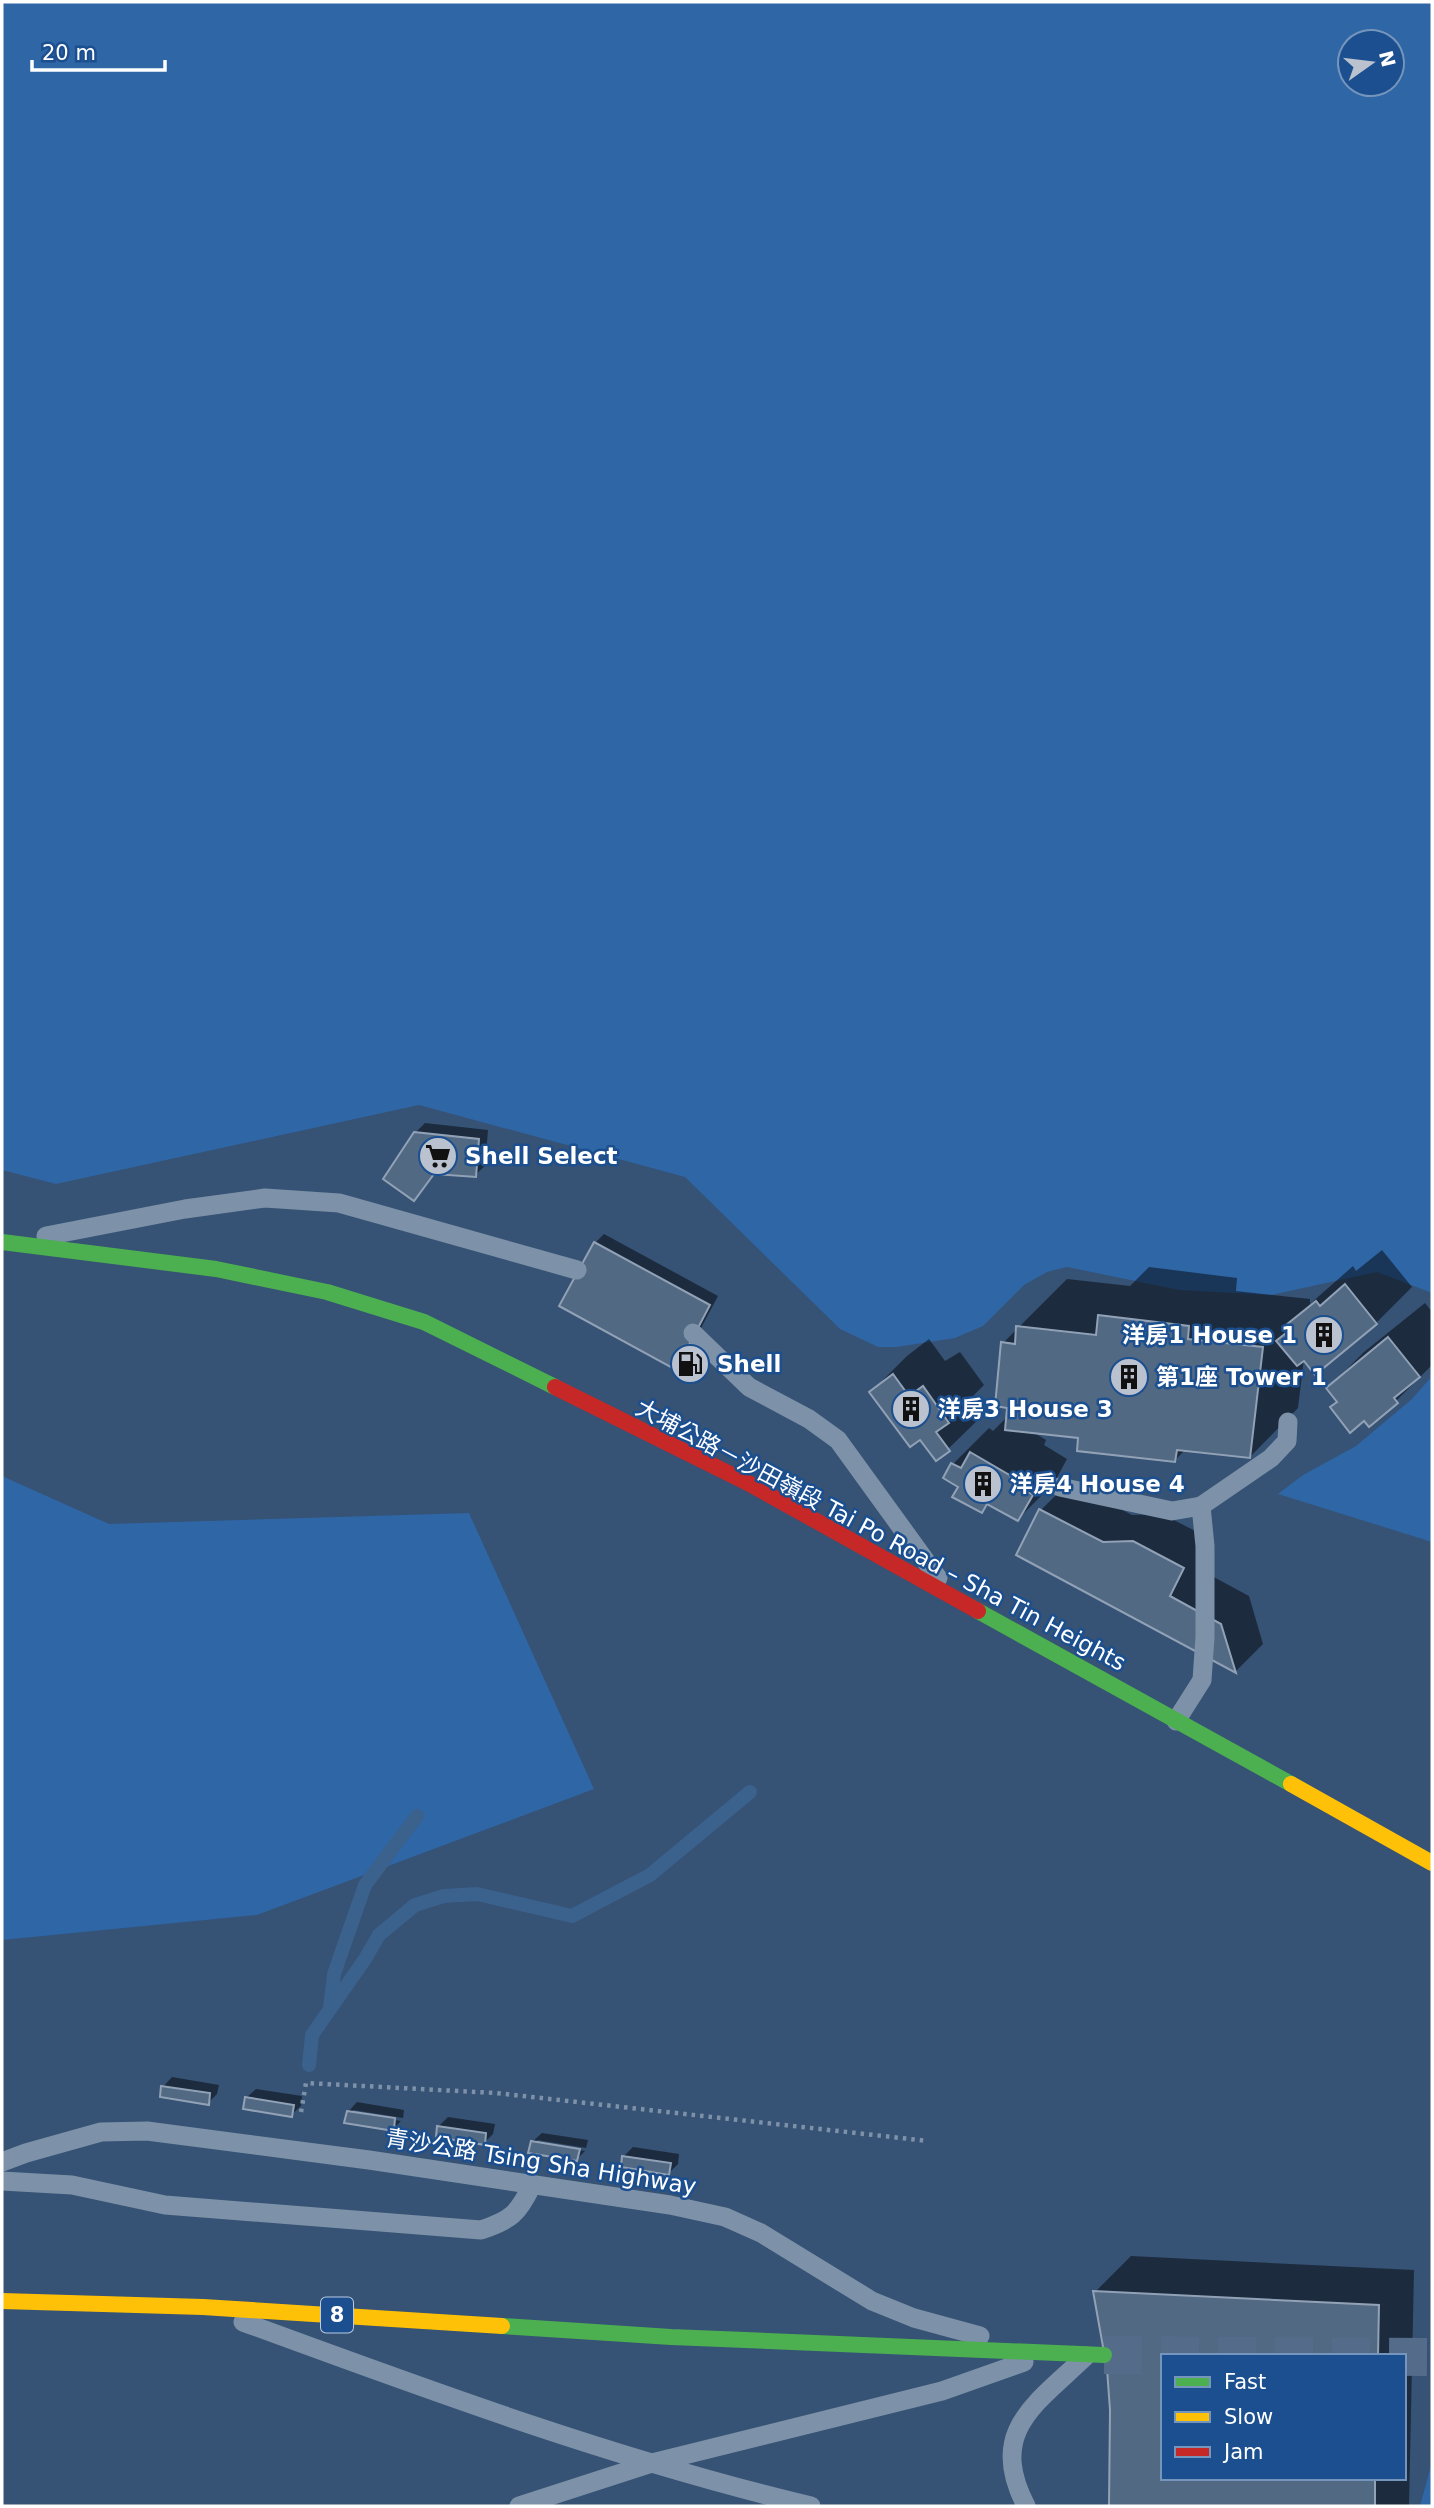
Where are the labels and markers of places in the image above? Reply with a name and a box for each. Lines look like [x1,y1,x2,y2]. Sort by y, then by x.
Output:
supermarket icon: Shell Select [417,1135,459,1177]
place label: Shell Select [465,1143,618,1169]
building icon: 洋房1 House 1 [1303,1314,1345,1356]
place label: 洋房1 House 1 [1122,1322,1297,1348]
fuel station icon: Shell [669,1343,711,1385]
place label: Shell [717,1351,781,1377]
building icon: 第1座 Tower 1 [1108,1356,1150,1398]
place label: 第1座 Tower 1 [1156,1364,1327,1390]
building icon: 洋房3 House 3 [890,1388,932,1430]
place label: 洋房3 House 3 [938,1396,1113,1422]
building icon: 洋房4 House 4 [962,1463,1004,1505]
place label: 洋房4 House 4 [1010,1471,1185,1497]

